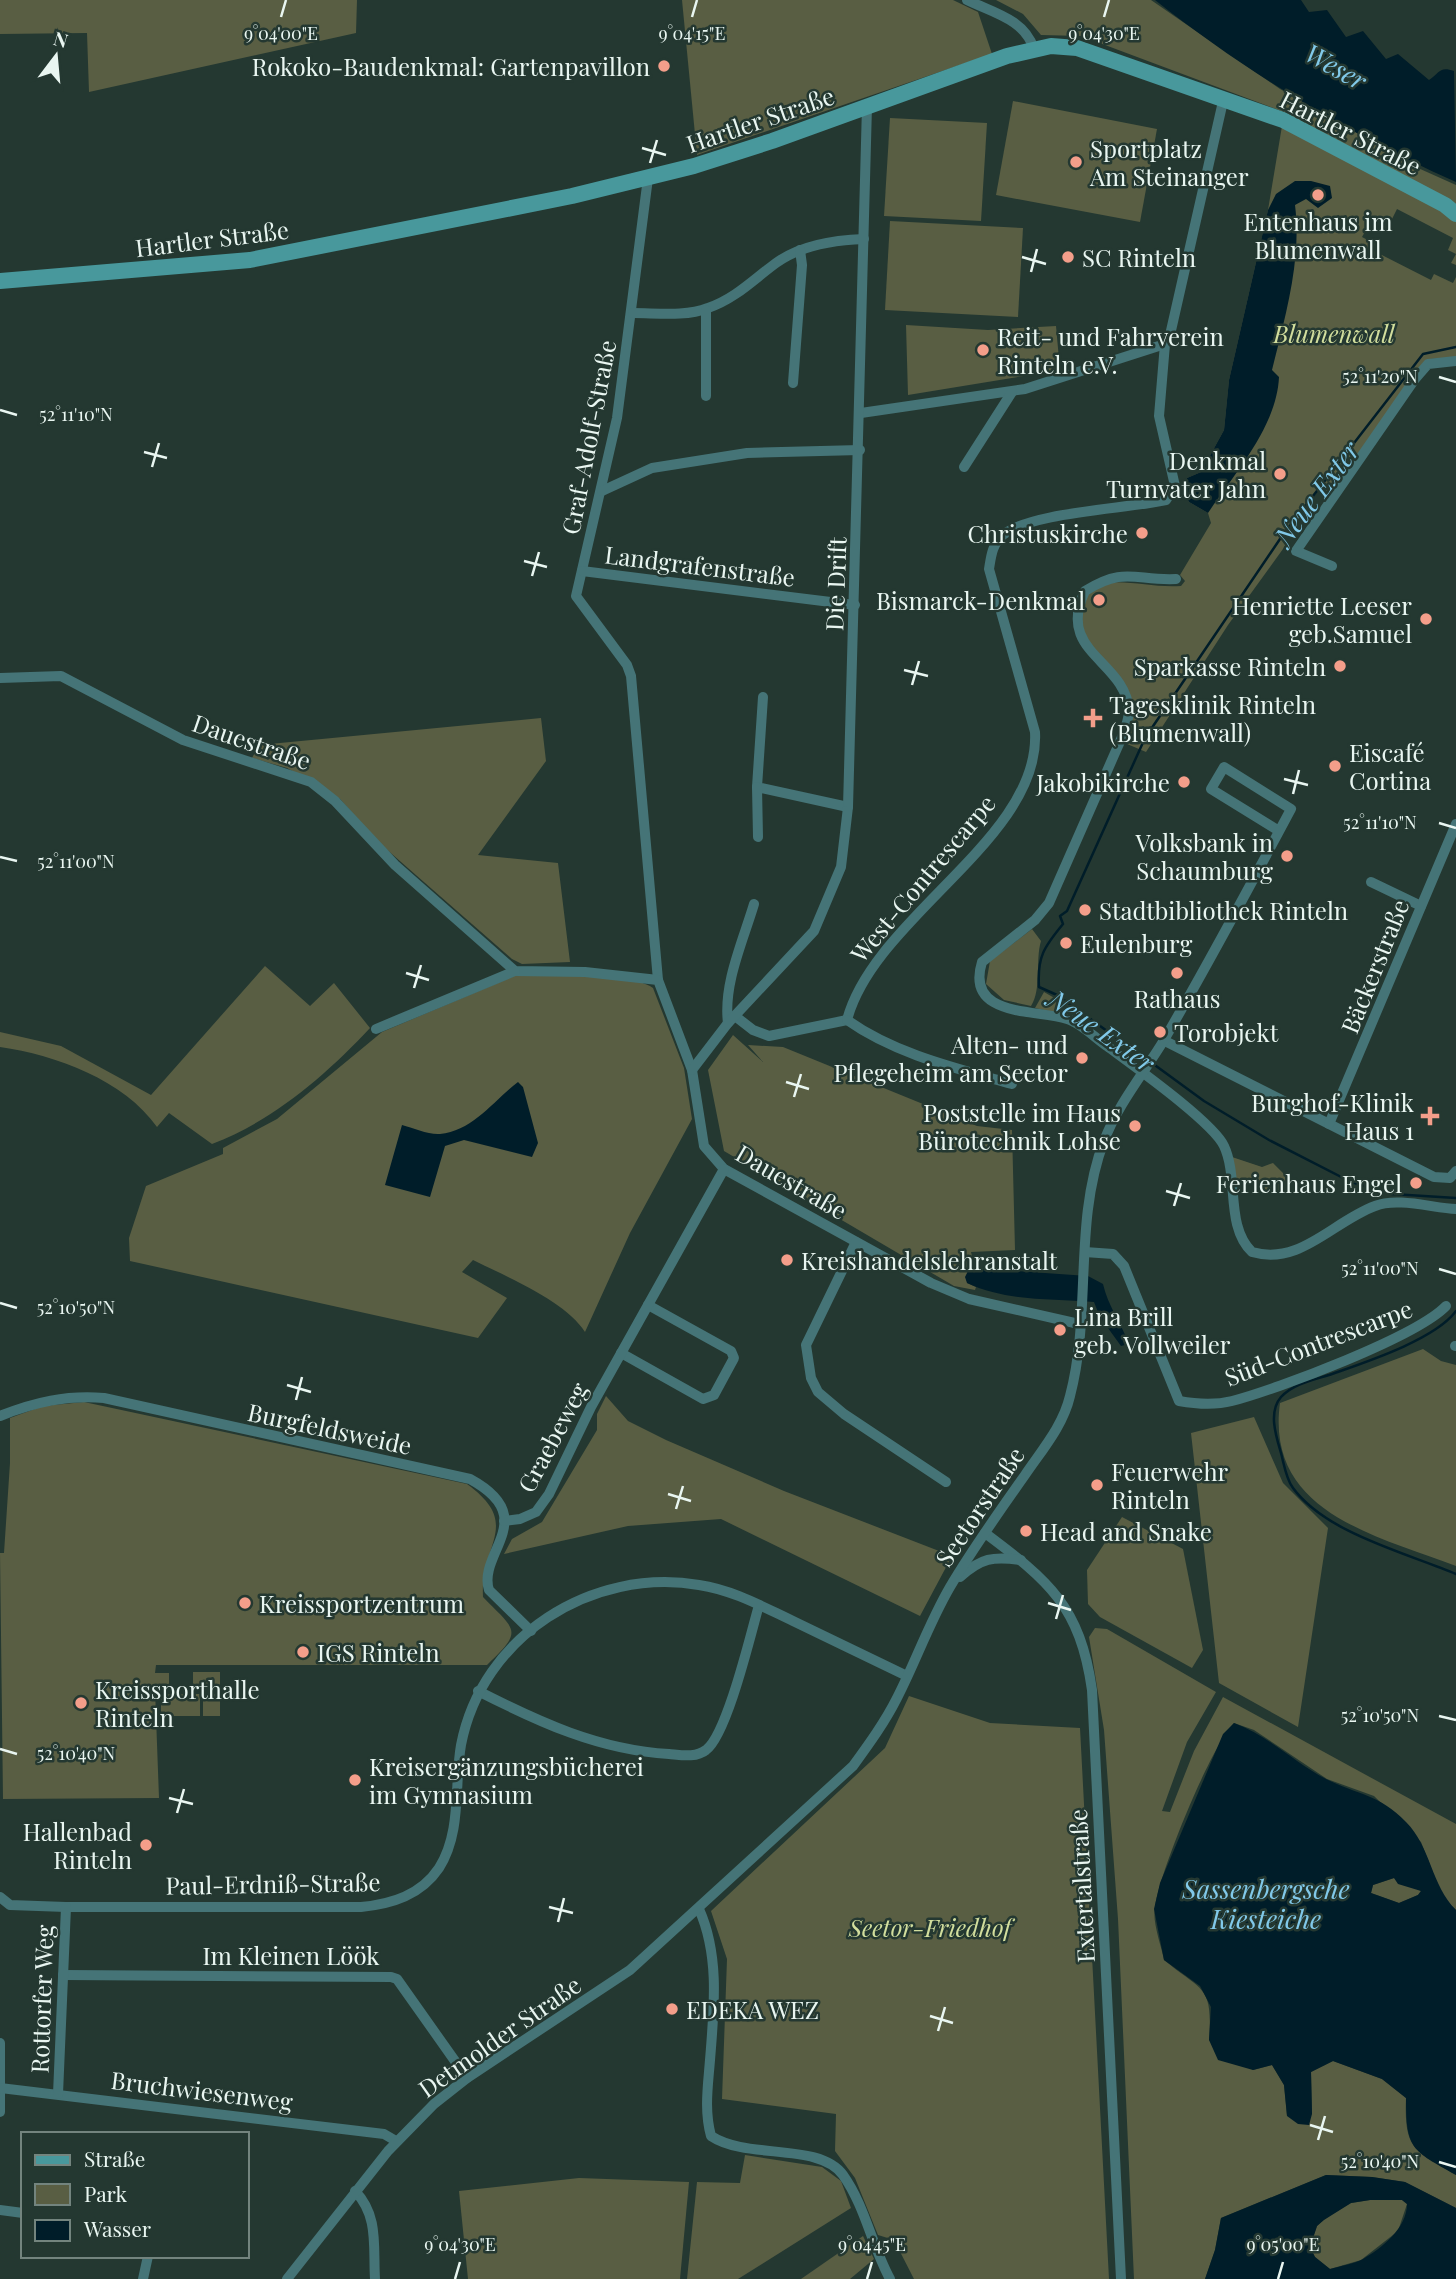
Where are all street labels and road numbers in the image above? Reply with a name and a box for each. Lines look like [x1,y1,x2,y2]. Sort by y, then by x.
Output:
street label: Hartler Straße [682,79,838,159]
street label: Hartler Straße [1275,83,1427,181]
street label: Hartler Straße [133,213,291,263]
street label: Graf-Adolf-Straße [553,337,623,537]
street label: Die Drift [817,536,853,632]
street label: Landgrafenstraße [603,537,797,593]
street label: Dauestraße [189,706,315,776]
street label: West-Contrescarpe [842,788,1002,969]
street label: Bäckerstraße [1333,894,1415,1038]
street label: Dauestraße [731,1136,853,1226]
street label: Süd-Contrescarpe [1220,1292,1416,1392]
street label: Graebeweg [510,1376,595,1498]
street label: Burgfeldsweide [245,1395,415,1461]
street label: Seetorstraße [927,1440,1031,1572]
street label: Extertalstraße [1061,1808,1101,1964]
street label: Paul-Erdniß-Straße [165,1865,381,1901]
street label: Rottorfer Weg [22,1924,60,2074]
street label: Im Kleinen Löök [202,1939,380,1971]
street label: Detmolder Straße [411,1968,587,2104]
street label: Bruchwiesenweg [109,2063,295,2117]

